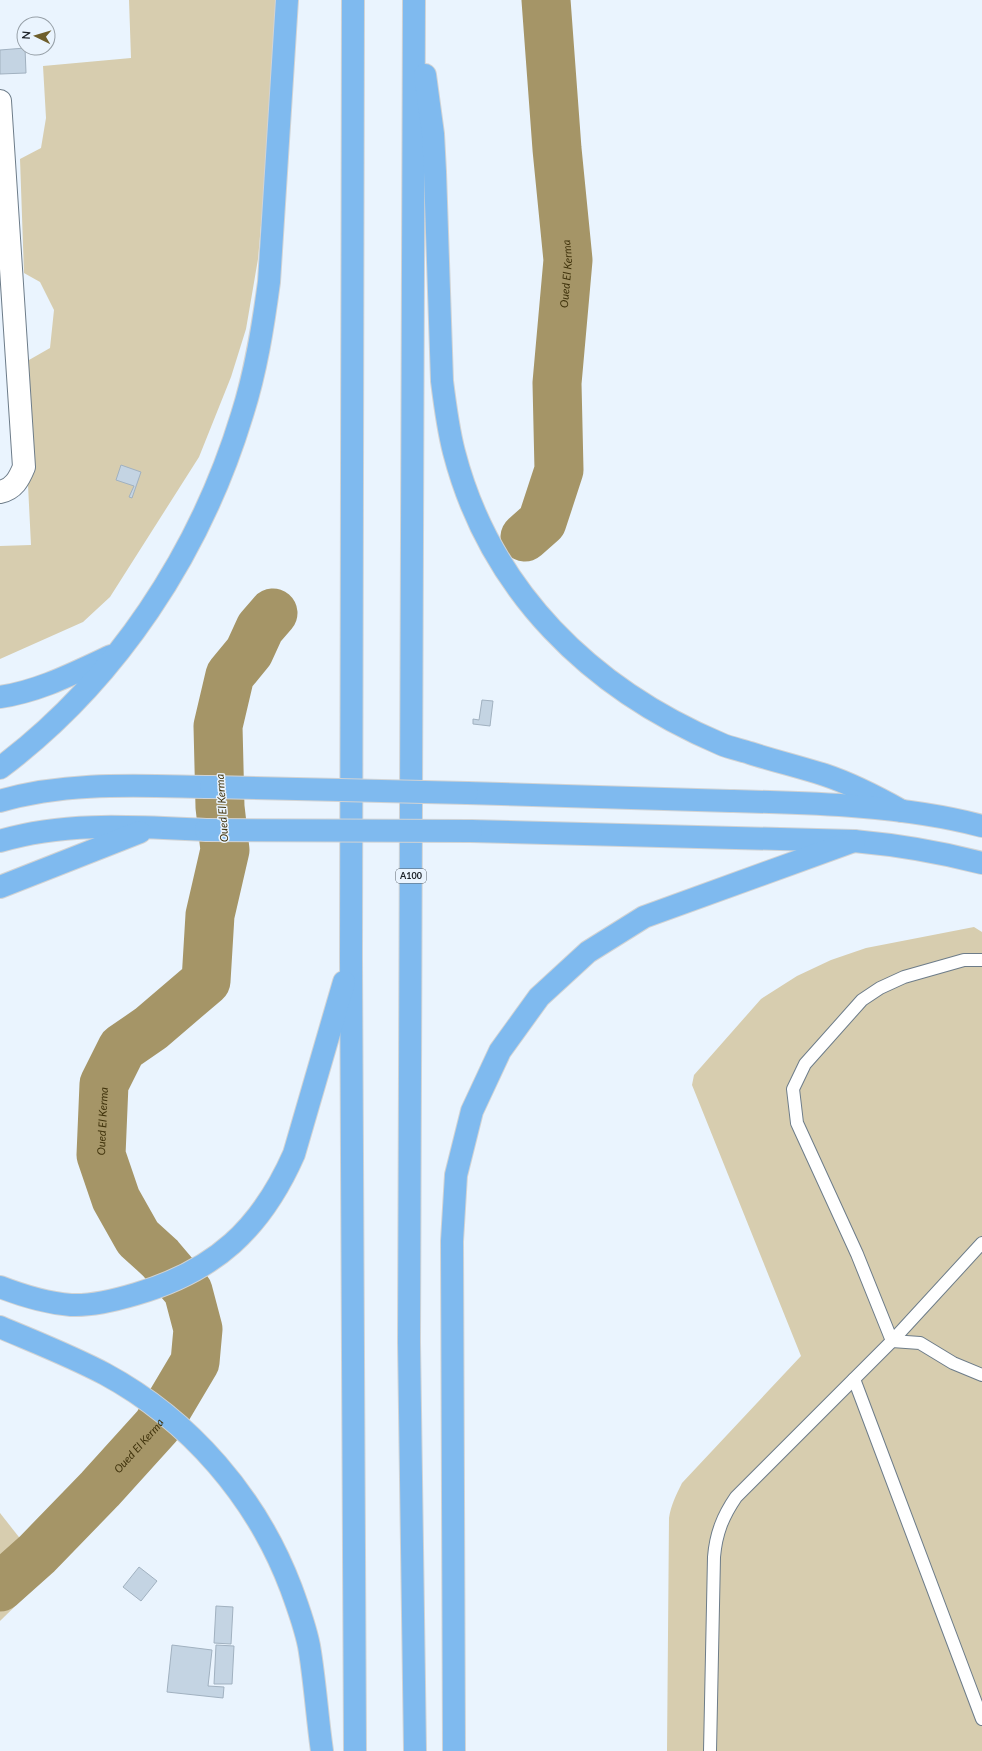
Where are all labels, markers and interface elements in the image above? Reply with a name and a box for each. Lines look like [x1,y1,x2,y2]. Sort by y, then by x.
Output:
north arrow [16,16,56,56]
text: N [19,30,32,40]
water label: Oued El Kerma [557,239,574,308]
water label: Oued El Kerma [213,773,230,843]
road number: A100 [396,869,426,883]
water label: Oued El Kerma [94,1086,110,1156]
water label: Oued El Kerma [111,1416,166,1475]

